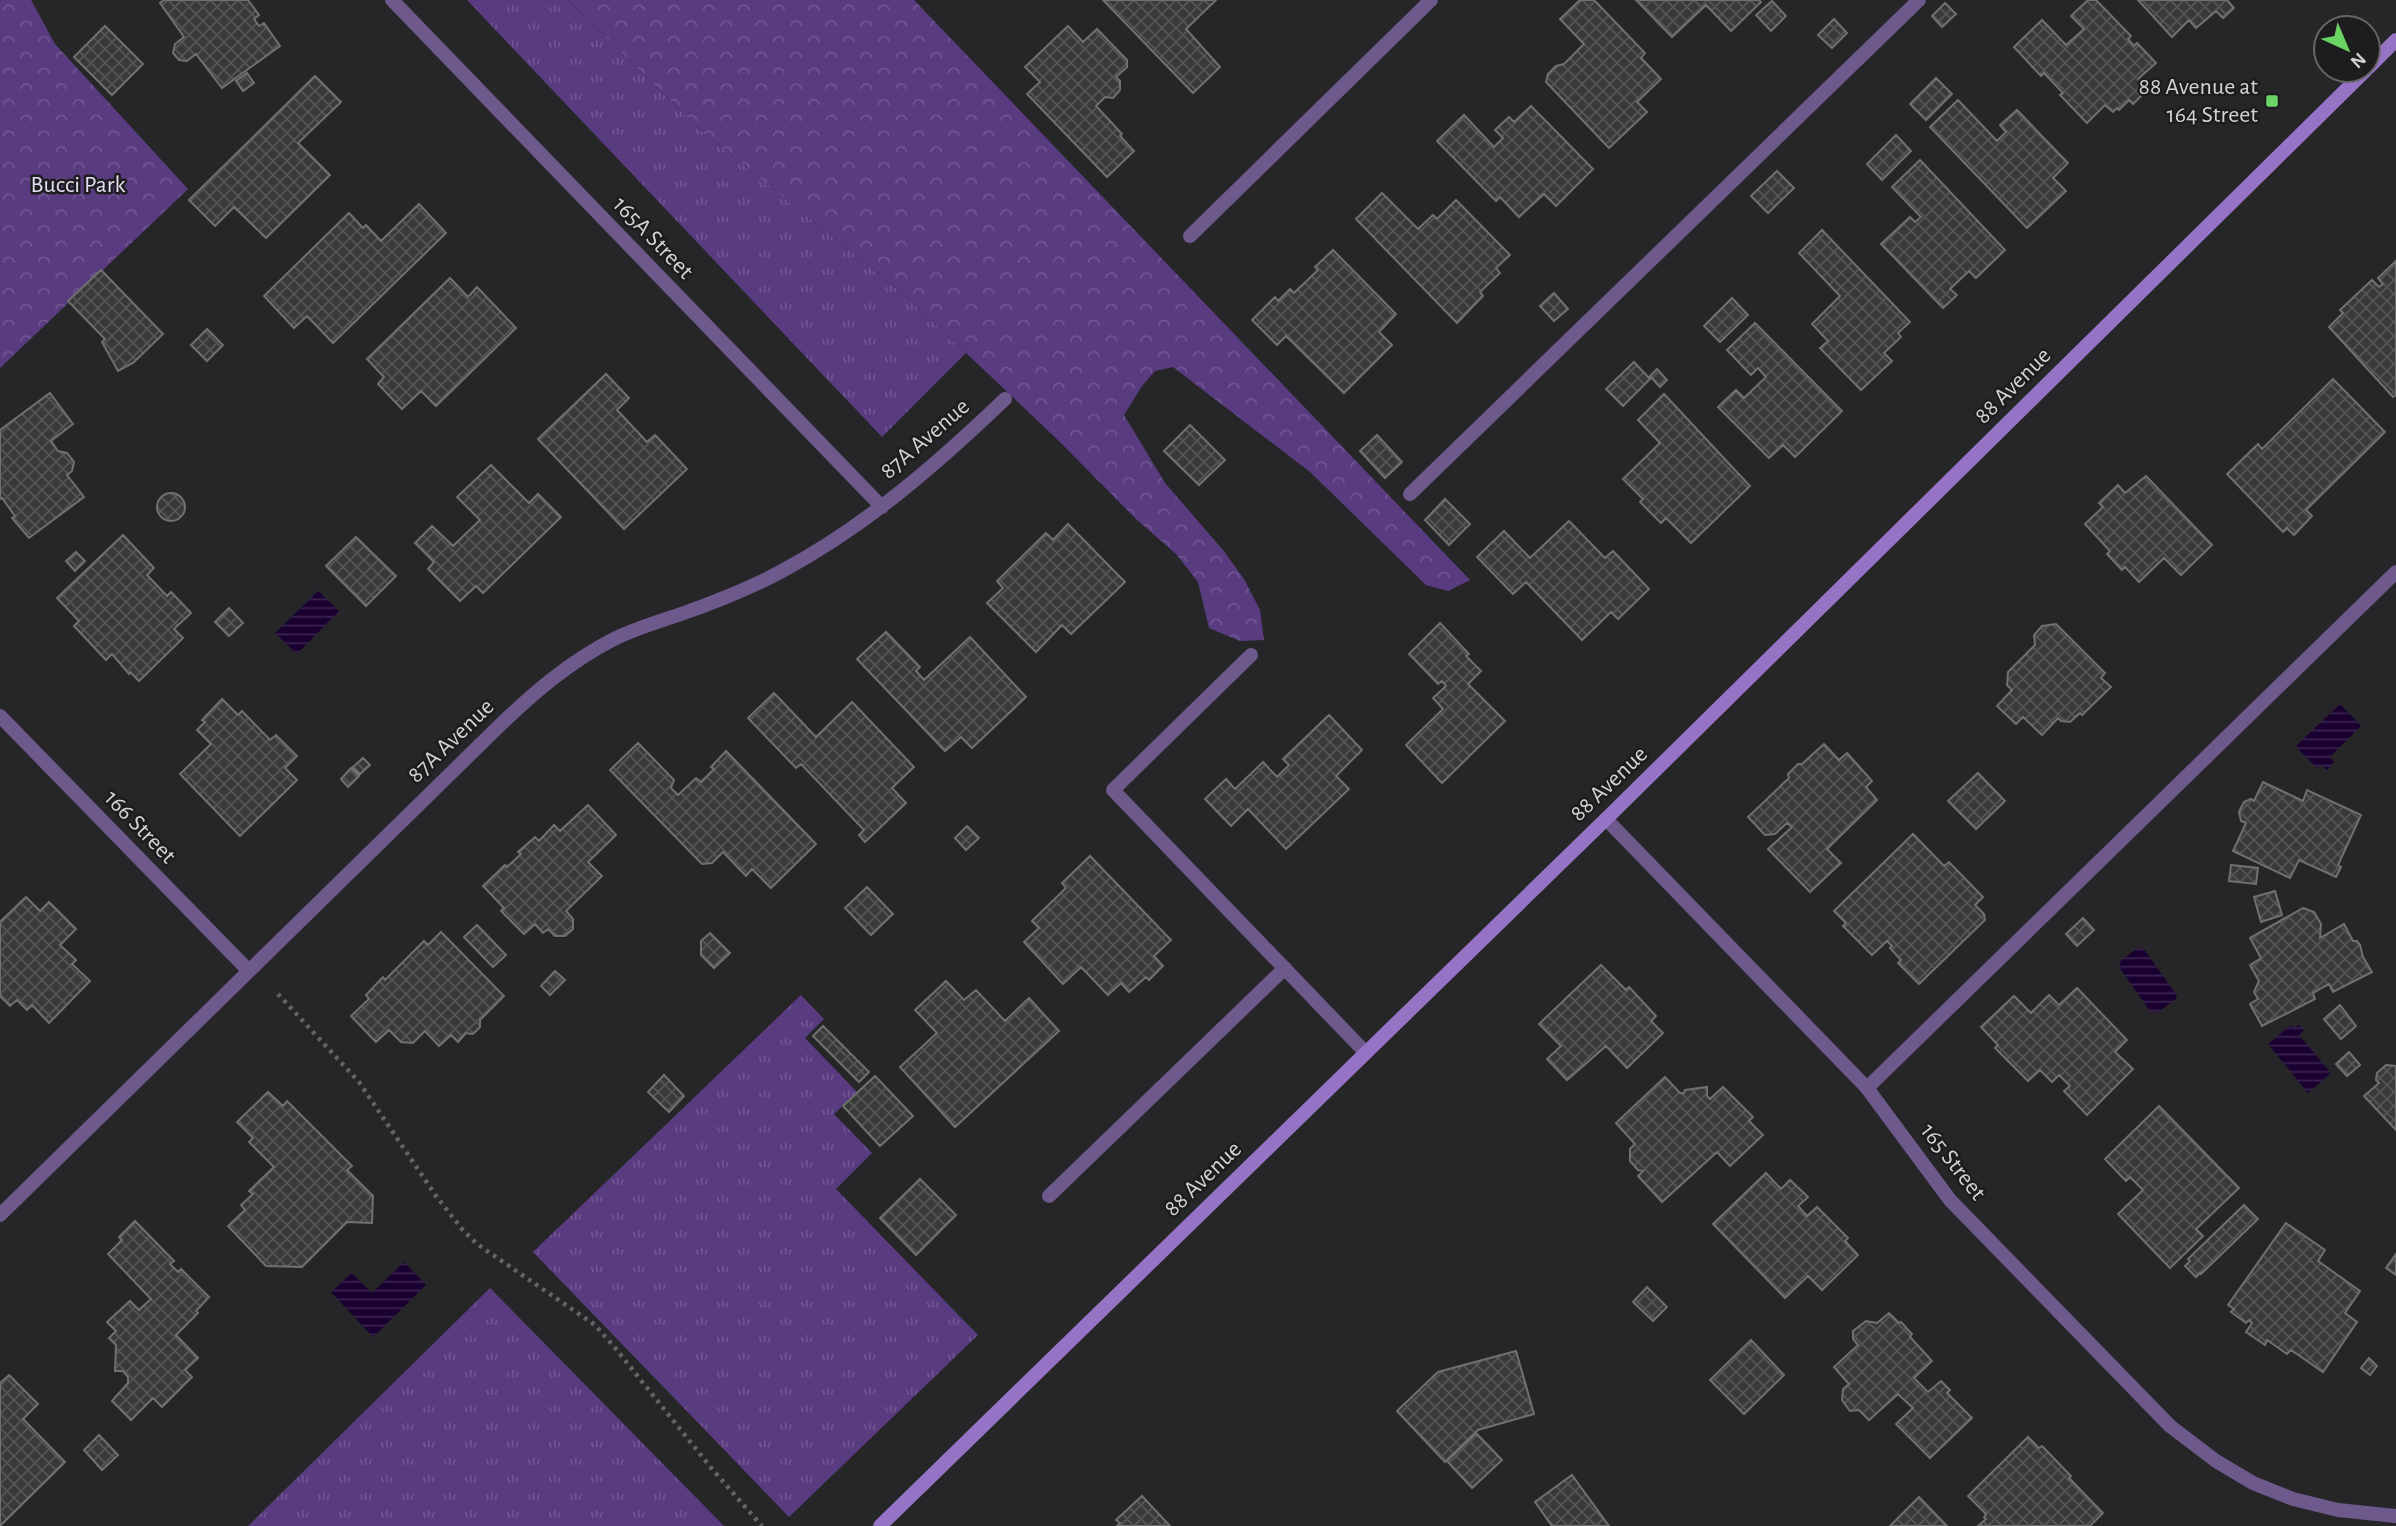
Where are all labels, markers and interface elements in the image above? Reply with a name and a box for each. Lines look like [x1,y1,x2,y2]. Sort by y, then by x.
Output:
north arrow [2312,14,2382,84]
text: N [2346,49,2369,72]
place label: 88 Avenue at 164 Street [2139,75,2258,127]
marker: 88 Avenue at 164 Street [2264,93,2280,109]
park label: Bucci Park [31,173,125,197]
street label: 165A Street [608,192,698,284]
street label: 88 Avenue [1970,343,2056,429]
street label: 87A Avenue [876,394,974,484]
street label: 87A Avenue [403,694,499,788]
street label: 88 Avenue [1566,742,1652,826]
street label: 166 Street [100,786,181,868]
street label: 165 Street [1916,1119,1990,1205]
street label: 88 Avenue [1160,1137,1246,1221]

